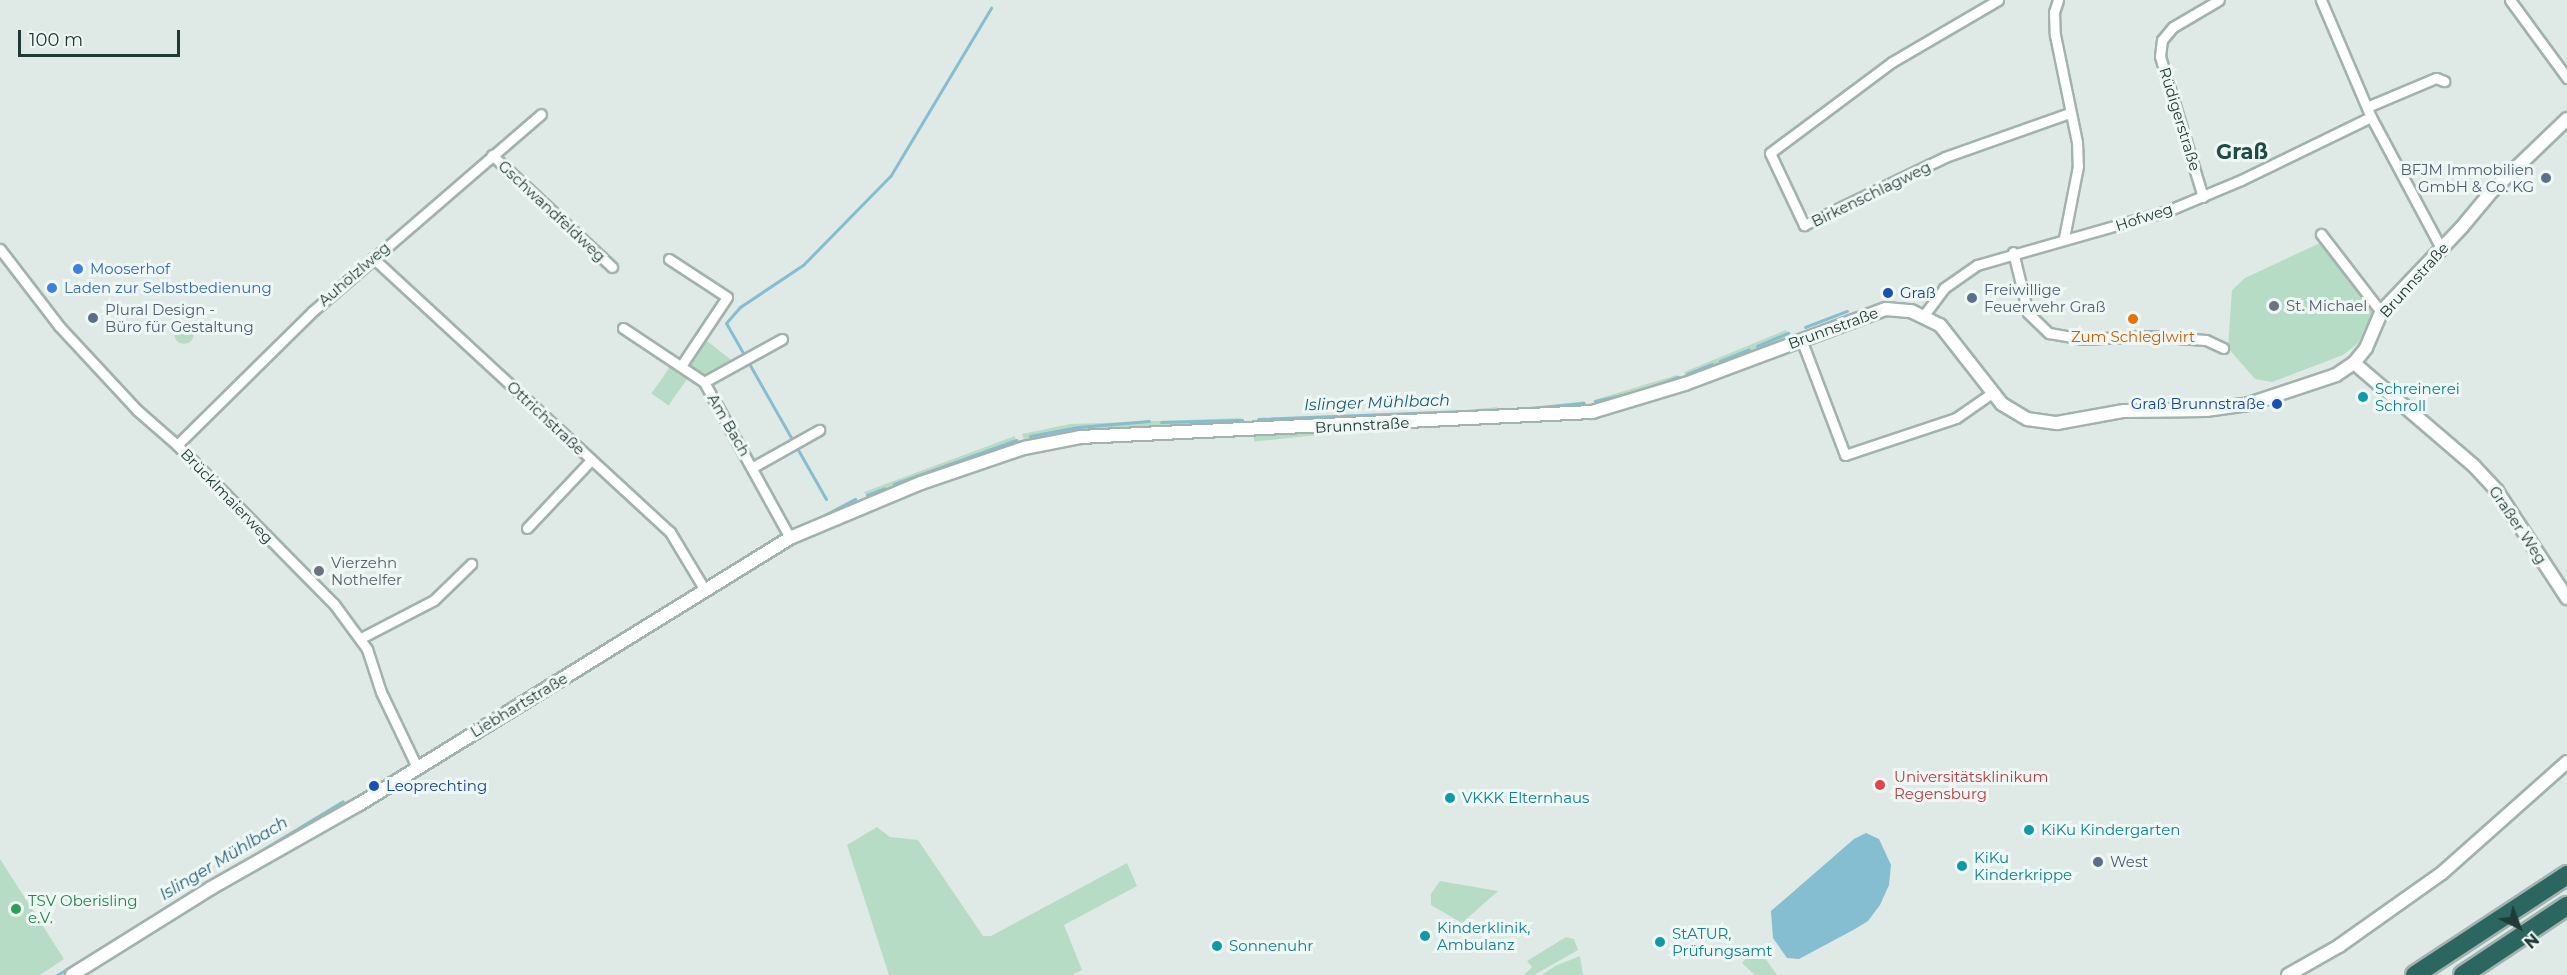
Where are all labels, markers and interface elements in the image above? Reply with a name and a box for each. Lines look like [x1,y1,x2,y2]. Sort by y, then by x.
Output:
scale bar [21,18,183,56]
text: 100 m [29,29,83,51]
street label: Rüdigerstraße [2156,65,2204,173]
district label: Graß [2216,139,2268,165]
street label: Gschwandfeldweg [495,157,609,265]
street label: Birkenschlagweg [1808,157,1934,231]
place label: BFJM Immobilien GmbH & Co. KG [2400,160,2534,195]
marker: BFJM Immobilien GmbH & Co. KG [2539,171,2553,185]
street label: Hofweg [2113,199,2175,235]
street label: Auhölzlweg [315,238,393,310]
street label: Brunnstraße [2376,239,2452,321]
place label: Mooserhof [90,260,170,278]
marker: Mooserhof [71,262,85,276]
place label: Laden zur Selbstbedienung [64,279,272,297]
place label: Freiwillige Feuerwehr Graß [1984,280,2106,315]
marker: Laden zur Selbstbedienung [45,281,59,295]
place label: Graß [1900,284,1936,302]
marker: Graß [1881,286,1895,300]
marker: Freiwillige Feuerwehr Graß [1965,291,1979,305]
place label: St. Michael [2286,297,2367,315]
marker: St. Michael [2267,299,2281,313]
place label: Plural Design - Büro für Gestaltung [105,300,254,335]
street label: Brunnstraße [1786,303,1880,353]
marker: Plural Design - Büro für Gestaltung [86,311,100,325]
marker: Zum Schleglwirt [2126,312,2140,326]
place label: Zum Schleglwirt [2071,328,2195,346]
street label: Ottrichstraße [503,377,589,459]
place label: Schreinerei Schroll [2375,379,2460,414]
marker: Schreinerei Schroll [2356,390,2370,404]
street label: Am Bach [704,391,754,459]
water label: Islinger Mühlbach [1304,391,1450,415]
place label: Graß Brunnstraße [2131,395,2265,413]
marker: Graß Brunnstraße [2270,397,2284,411]
street label: Brunnstraße [1314,414,1410,436]
street label: Brücklmaierweg [177,445,277,547]
street label: Graßer Weg [2485,483,2551,567]
place label: Vierzehn Nothelfer [331,553,402,588]
marker: Vierzehn Nothelfer [312,564,326,578]
street label: Liebhartstraße [467,669,571,741]
place label: Universitätsklinikum Regensburg [1894,767,2048,802]
marker: Universitätsklinikum Regensburg [1871,776,1889,794]
place label: Leoprechting [386,777,487,795]
marker: Leoprechting [367,779,381,793]
place label: VKKK Elternhaus [1462,789,1589,807]
marker: VKKK Elternhaus [1443,791,1457,805]
water label: Islinger Mühlbach [157,813,291,905]
place label: KiKu Kindergarten [2041,821,2180,839]
marker: KiKu Kindergarten [2022,823,2036,837]
place label: KiKu Kinderkrippe [1974,848,2072,883]
place label: West [2110,853,2148,871]
marker: West [2091,855,2105,869]
marker: KiKu Kinderkrippe [1955,859,1969,873]
place label: TSV Oberisling e.V. [28,891,138,926]
north arrow [2489,897,2549,957]
marker: TSV Oberisling e.V. [9,902,23,916]
place label: Kinderklinik, Ambulanz [1437,918,1530,953]
place label: StATUR, Prüfungsamt [1672,924,1772,959]
marker: Kinderklinik, Ambulanz [1418,929,1432,943]
text: N [2520,929,2543,952]
marker: StATUR, Prüfungsamt [1653,935,1667,949]
place label: Sonnenuhr [1229,937,1313,955]
marker: Sonnenuhr [1210,939,1224,953]

